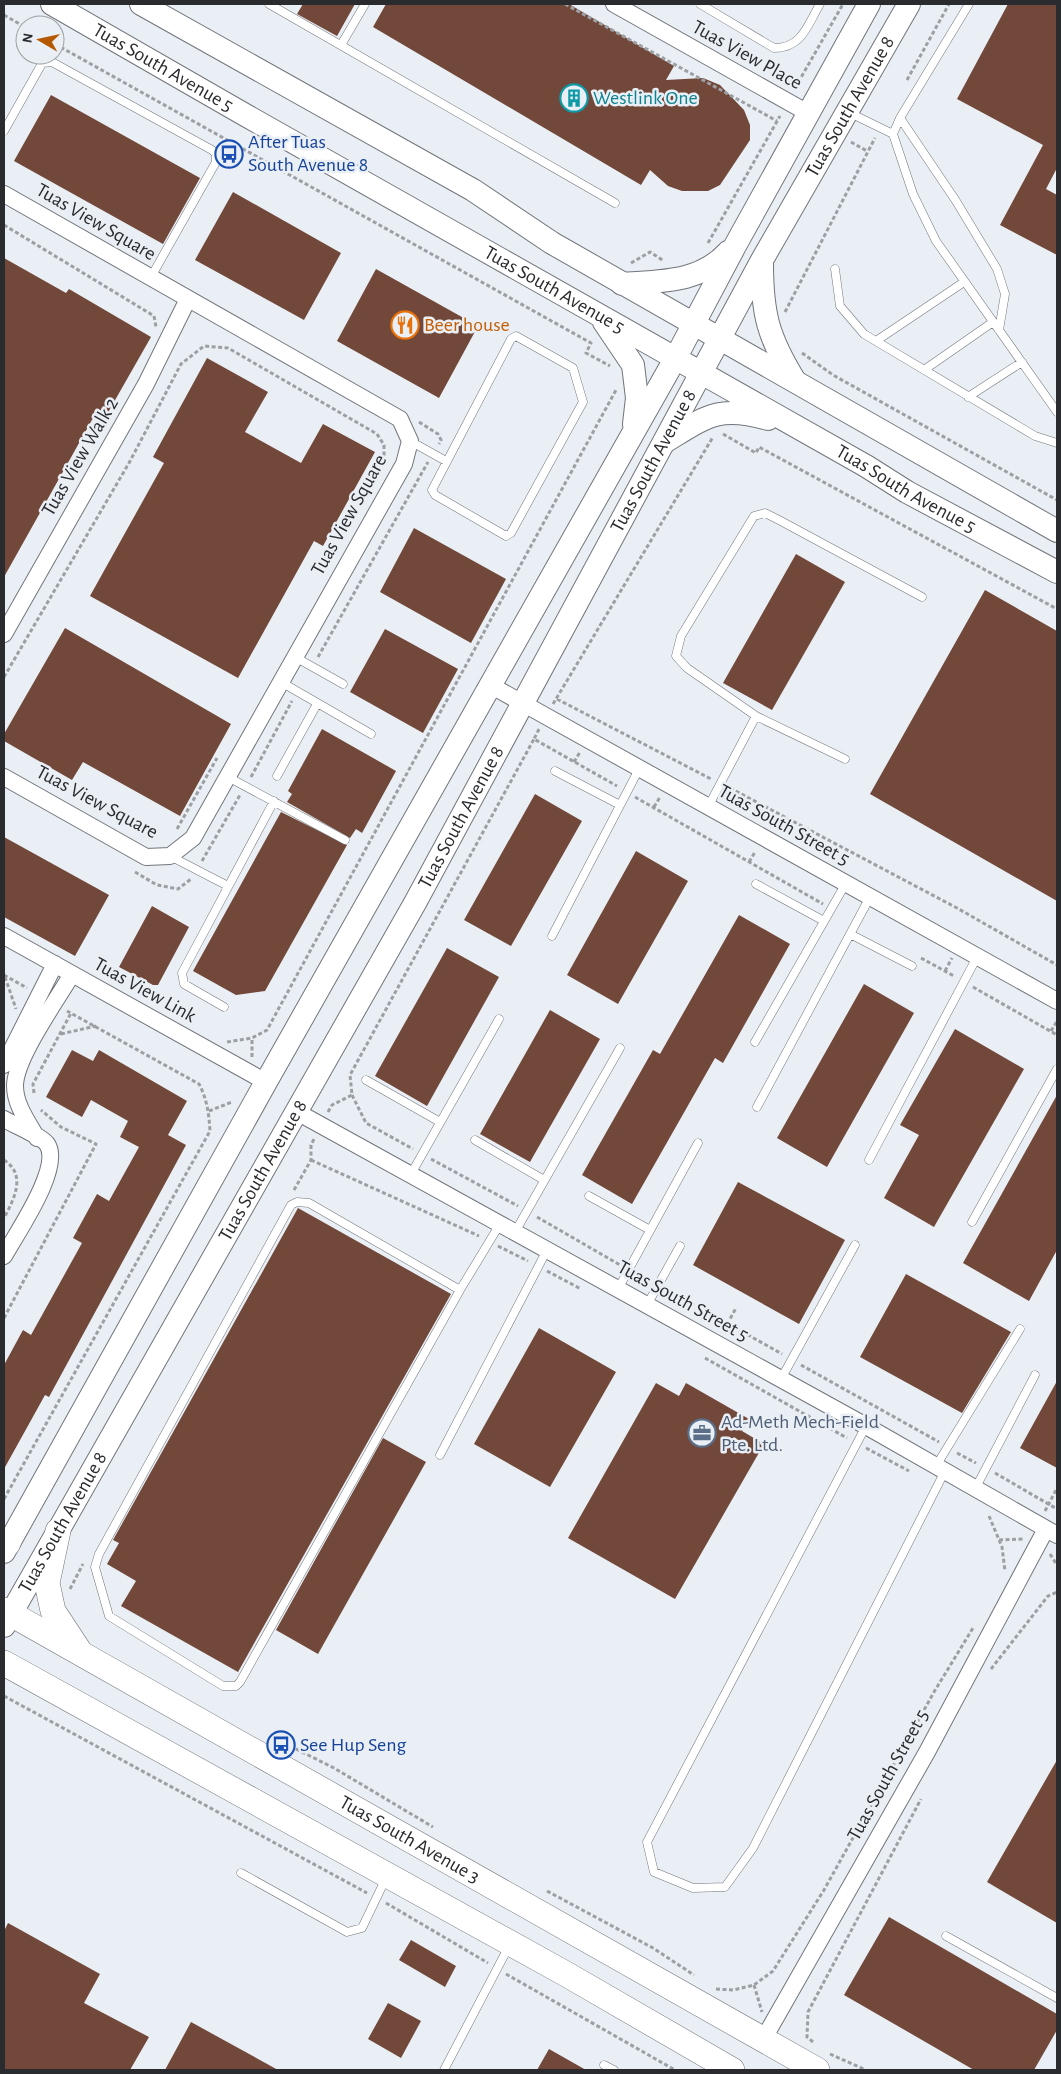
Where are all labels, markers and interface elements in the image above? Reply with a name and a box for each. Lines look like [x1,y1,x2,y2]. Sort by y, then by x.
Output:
north arrow [15,15,65,65]
street label: Tuas View Place [689,17,805,93]
street label: Tuas South Avenue 5 [90,20,236,116]
text: N [20,32,36,44]
street label: Tuas South Avenue 8 [802,33,898,181]
building icon: Westlink One [559,83,589,113]
place label: Westlink One [593,88,698,108]
place label: After Tuas South Avenue 8 [248,132,368,175]
bus stop icon: After Tuas South Avenue 8 [214,139,244,169]
street label: Tuas View Square [33,180,159,264]
street label: Tuas South Avenue 5 [481,242,628,337]
restaurant icon: Beer house [390,310,420,340]
place label: Beer house [424,315,510,335]
street label: Tuas South Avenue 8 [607,386,700,536]
street label: Tuas View Walk 2 [38,394,122,520]
street label: Tuas South Avenue 5 [832,441,979,537]
street label: Tuas View Square [308,451,390,579]
street label: Tuas South Avenue 8 [415,743,508,892]
street label: Tuas View Square [33,762,161,842]
street label: Tuas South Street 5 [715,781,853,869]
street label: Tuas View Link [91,954,199,1026]
street label: Tuas South Avenue 8 [215,1096,311,1244]
street label: Tuas South Street 5 [614,1257,752,1345]
place label: Ad-Meth Mech-Field Pte. Ltd. [721,1412,879,1455]
office icon: Ad-Meth Mech-Field Pte. Ltd. [687,1418,717,1448]
street label: Tuas South Avenue 8 [15,1449,111,1597]
street label: Tuas South Street 5 [844,1706,932,1844]
bus stop icon: See Hup Seng [266,1730,296,1760]
place label: See Hup Seng [300,1735,407,1755]
street label: Tuas South Avenue 3 [336,1792,483,1887]

